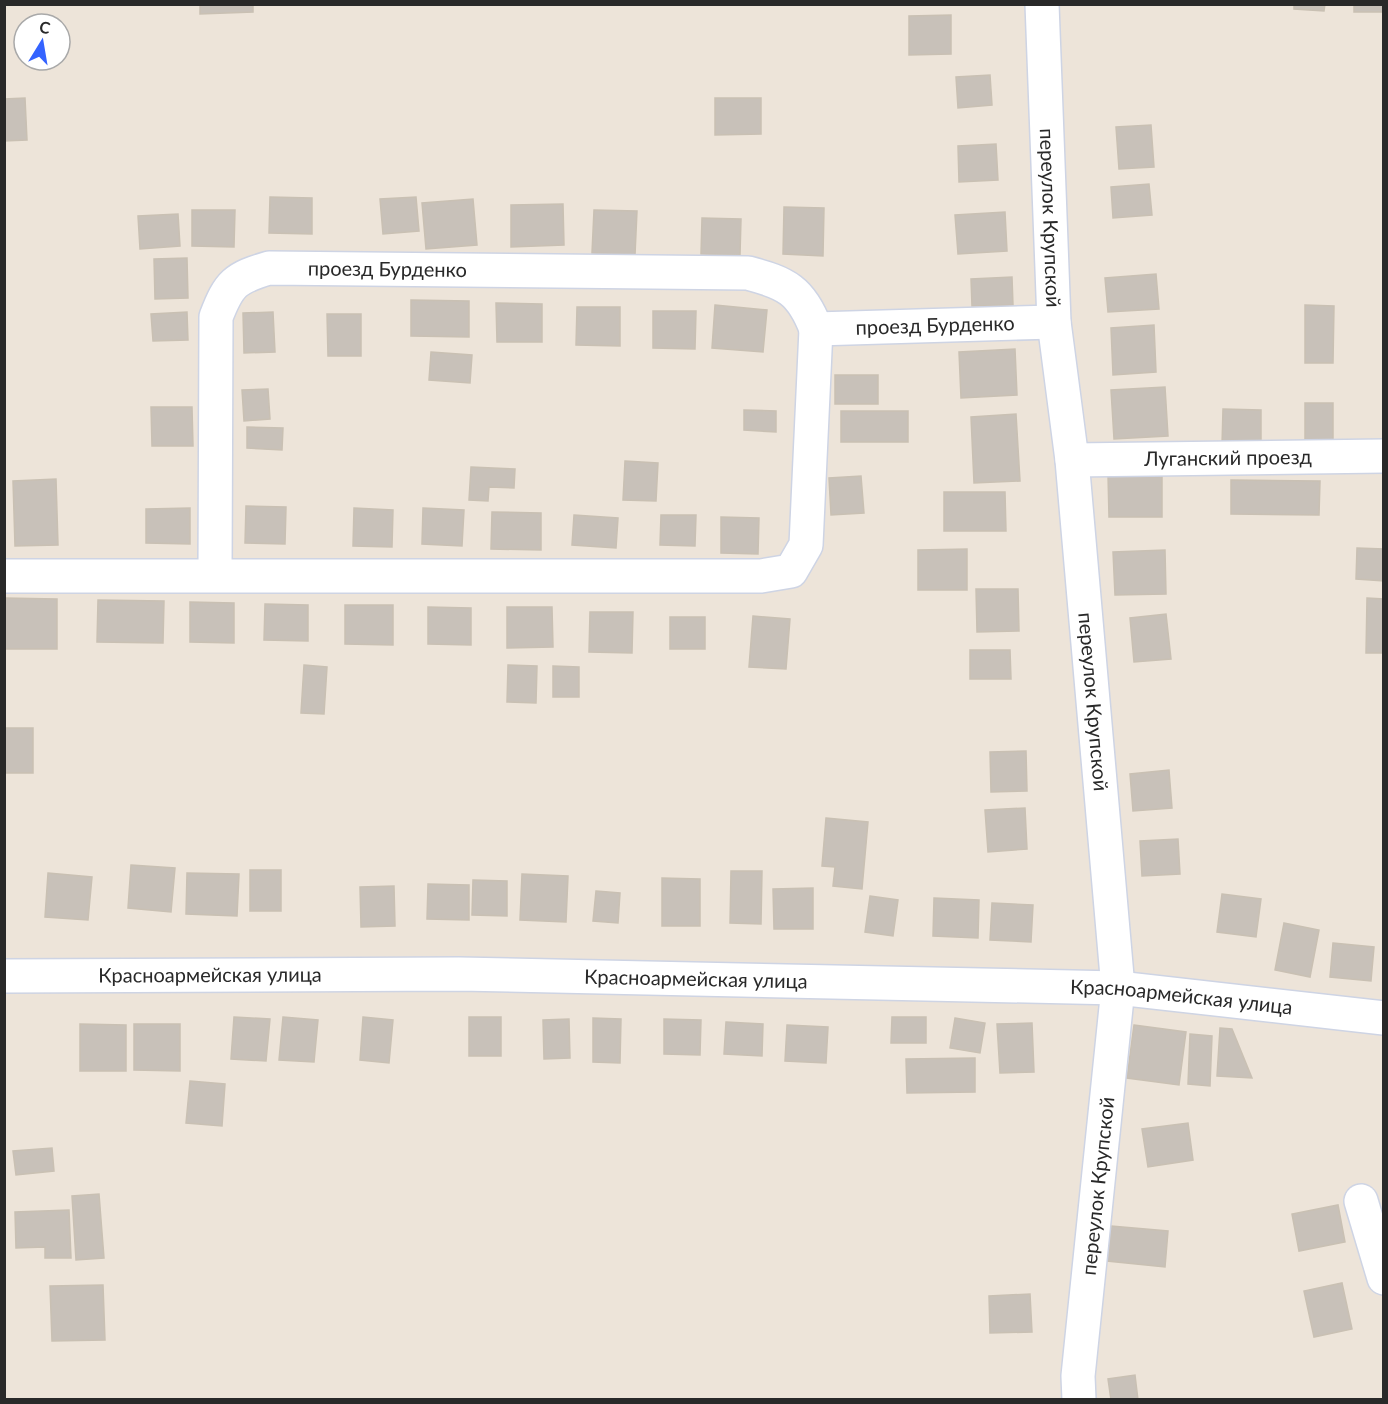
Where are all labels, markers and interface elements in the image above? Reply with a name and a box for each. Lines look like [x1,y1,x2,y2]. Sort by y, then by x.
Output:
north arrow [12,12,72,72]
text: С [38,16,52,37]
street label: переулок Крупской [1036,128,1066,308]
street label: проезд Бурденко [308,255,467,281]
street label: проезд Бурденко [855,310,1015,339]
street label: Луганский проезд [1143,444,1312,470]
street label: переулок Крупской [1074,611,1114,792]
street label: Красноармейская улица [98,962,322,987]
street label: Красноармейская улица [584,964,808,992]
street label: Красноармейская улица [1070,974,1294,1019]
street label: переулок Крупской [1076,1095,1118,1276]

